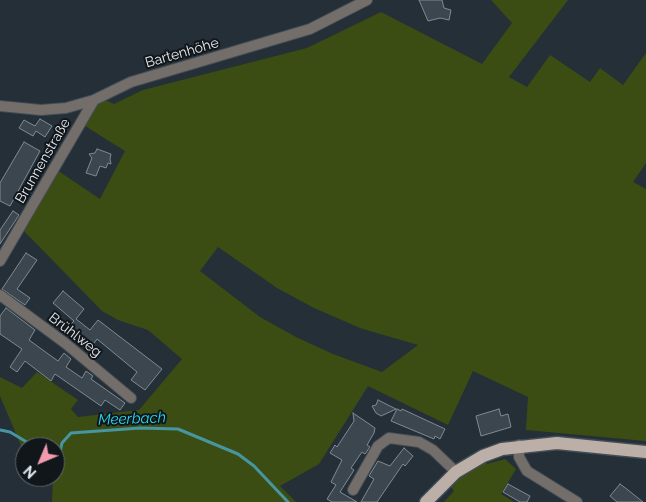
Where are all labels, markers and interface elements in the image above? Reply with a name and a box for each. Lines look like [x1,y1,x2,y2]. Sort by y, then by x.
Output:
street label: Bartenhöhe [143,34,221,72]
street label: Brunnenstraße [12,116,74,206]
street label: Brühlweg [45,309,105,361]
water label: Meerbach [98,409,166,429]
north arrow [15,437,65,487]
text: N [21,462,40,481]

